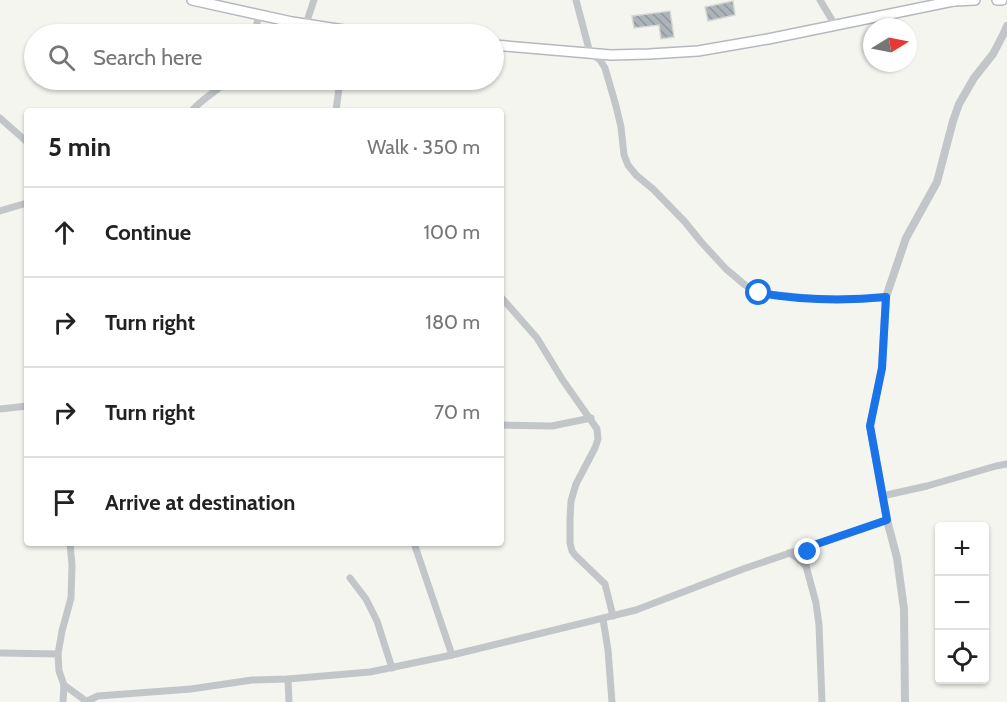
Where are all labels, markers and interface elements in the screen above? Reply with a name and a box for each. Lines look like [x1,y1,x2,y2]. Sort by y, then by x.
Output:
north arrow [863,18,917,72]
search box [24,24,504,90]
icon: search [45,41,78,74]
text: Search here [93,44,202,71]
text: 5 min [48,131,111,163]
text: Walk · 350 m [367,135,480,159]
icon: ahead [48,216,81,249]
text: Continue [105,219,191,246]
text: 100 m [424,220,480,244]
route start [745,279,771,305]
icon: right [48,306,81,339]
text: Turn right [105,309,195,336]
text: 180 m [425,310,480,334]
icon: right [48,396,81,429]
text: Turn right [105,399,195,426]
text: 70 m [434,400,480,424]
icon: arrive [48,486,81,519]
text: Arrive at destination [105,489,295,516]
map controls [935,522,989,684]
button: + [935,522,989,576]
route end [794,538,820,564]
button: − [935,576,989,630]
button: locate [935,630,989,684]

